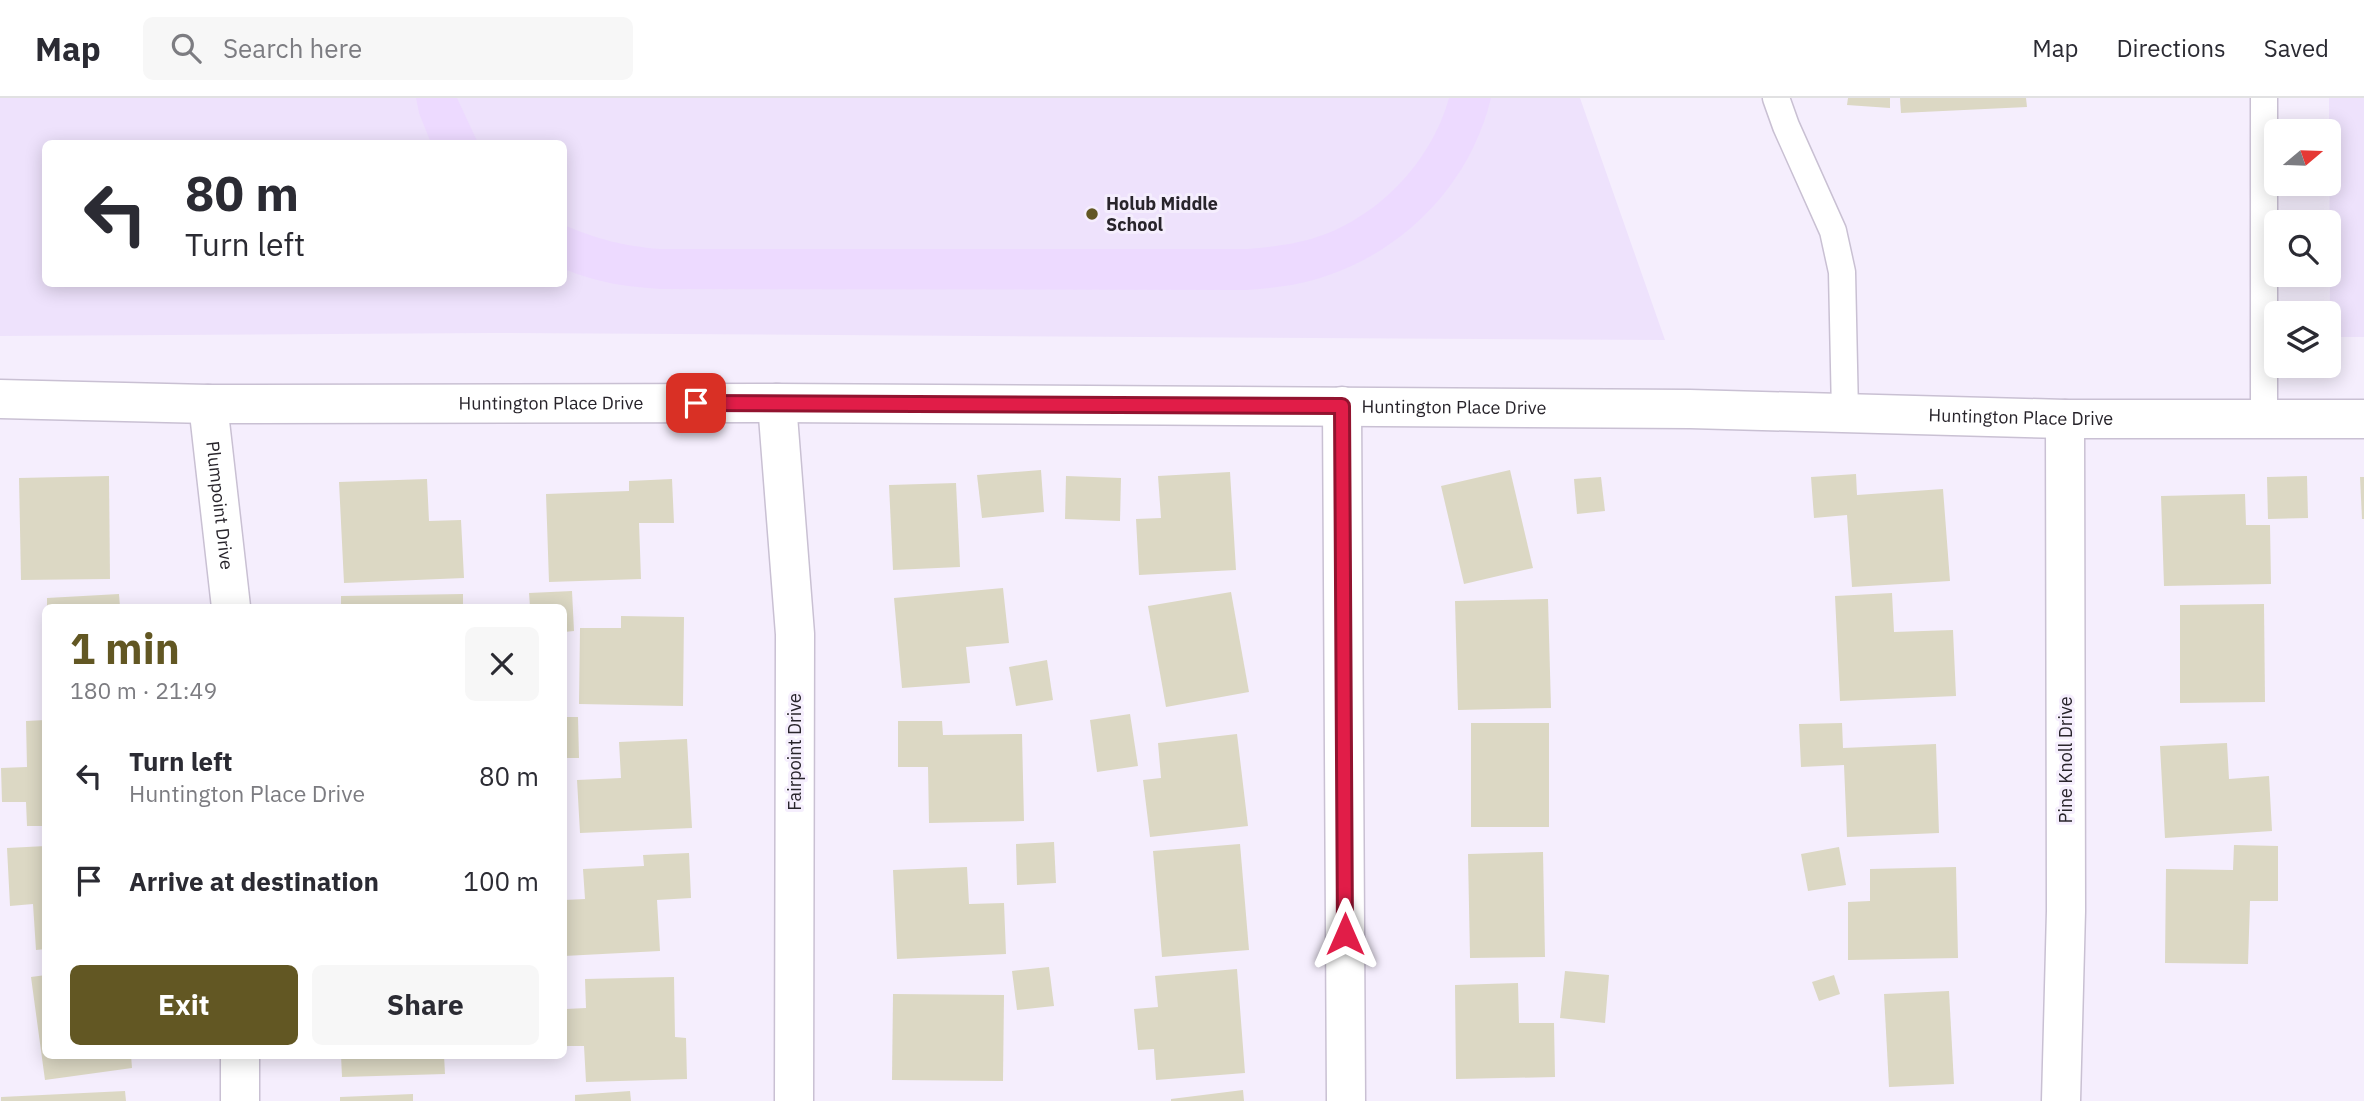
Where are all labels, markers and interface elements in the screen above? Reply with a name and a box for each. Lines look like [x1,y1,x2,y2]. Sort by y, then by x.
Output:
search box [143,17,633,80]
text: Map [35,27,101,70]
icon: search [167,29,205,67]
text: Search here [223,31,362,65]
text: Map [2032,32,2078,64]
text: Directions [2116,32,2226,64]
text: Saved [2264,32,2329,64]
north arrow [2264,119,2342,196]
map controls [2264,119,2341,378]
text: 80 m [185,161,299,224]
icon: left [70,168,161,259]
place label: Holub Middle School [1106,192,1218,236]
marker: Holub Middle School [1084,206,1100,222]
button: search [2264,210,2341,287]
text: Turn left [185,223,305,265]
button: layers [2264,301,2341,378]
pin [666,373,726,433]
icon: arrive [677,384,715,422]
street label: Huntington Place Drive [458,391,644,415]
street label: Huntington Place Drive [1361,395,1547,419]
street label: Huntington Place Drive [1928,403,2113,430]
street label: Plumpoint Drive [201,440,239,571]
text: 1 min [70,621,180,676]
button: close [465,627,539,701]
text: 180 m · 21:49 [70,675,217,705]
street label: Fairpoint Drive [783,693,806,811]
street label: Pine Knoll Drive [2054,696,2077,824]
text: Turn left [129,744,232,778]
icon: left [70,757,108,795]
text: 80 m [479,759,539,793]
text: Huntington Place Drive [129,778,365,808]
icon: arrive [70,862,108,900]
text: Arrive at destination [129,864,379,898]
text: 100 m [463,864,539,898]
position arrow [1308,897,1382,971]
button: Exit [70,965,298,1045]
button: Share [312,965,539,1045]

